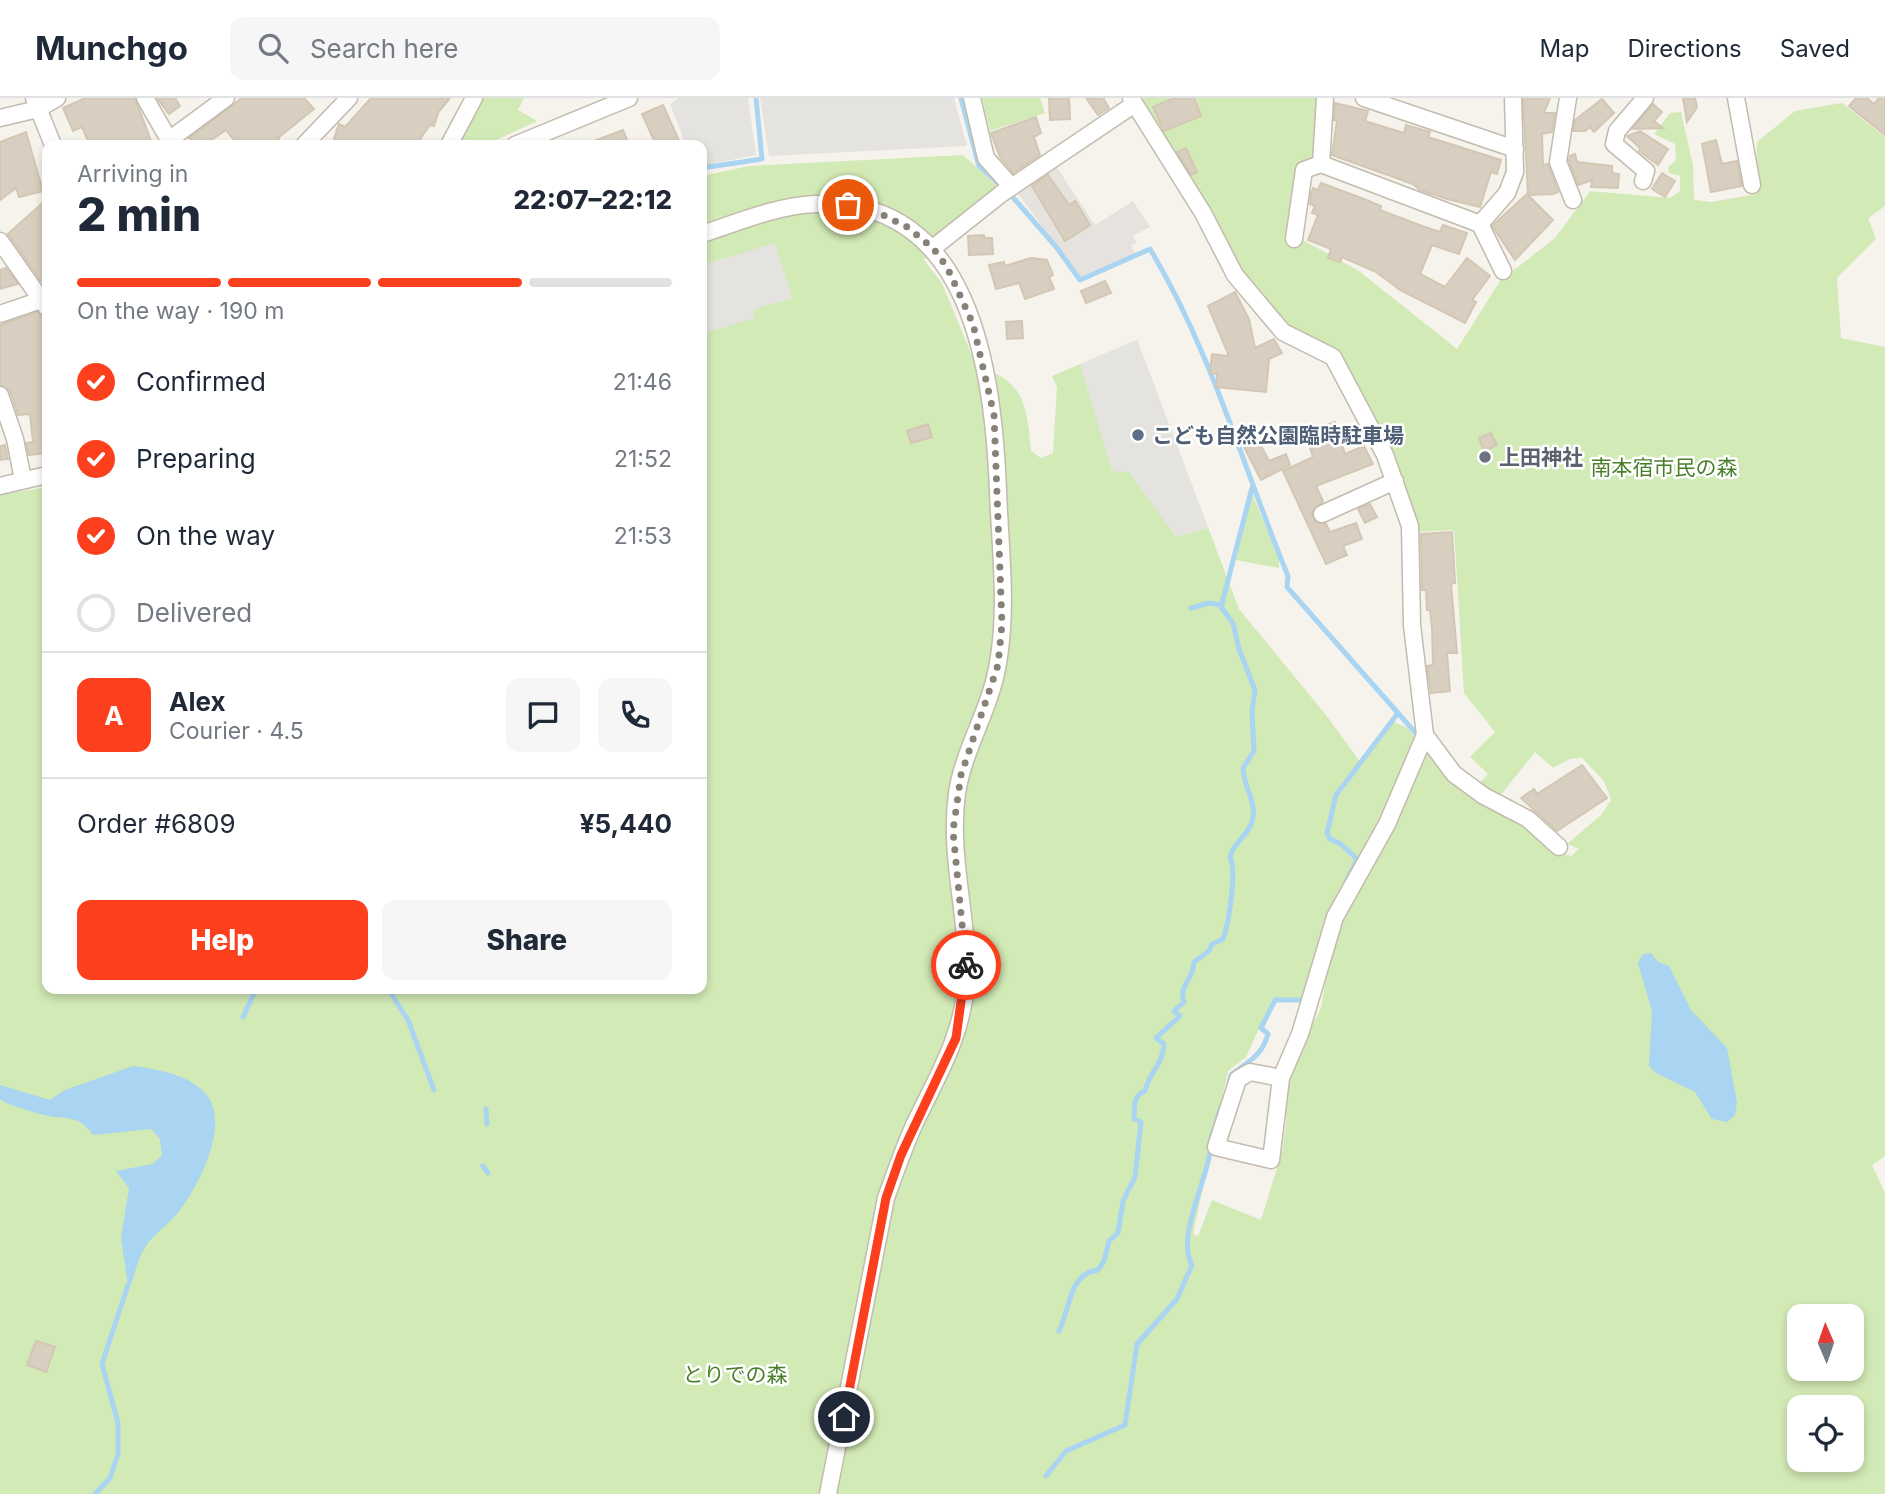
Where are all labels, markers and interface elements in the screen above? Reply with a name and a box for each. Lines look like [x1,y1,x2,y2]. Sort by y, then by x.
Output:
search box [230,17,720,80]
text: Munchgo [35,28,188,68]
icon: search [254,29,292,67]
text: Search here [310,33,459,64]
text: Map [1540,34,1589,63]
text: Directions [1627,34,1742,63]
text: Saved [1780,34,1850,63]
text: Arriving in [77,160,188,188]
pin [818,175,878,235]
text: 22:07–22:12 [514,184,672,215]
text: 2 min [77,186,201,242]
icon: bag [829,186,867,224]
text: On the way · 190 m [77,297,284,325]
icon: check [77,363,115,401]
text: Confirmed [136,366,266,397]
text: 21:46 [613,368,672,396]
place label: こども自然公園臨時駐車場 [1152,423,1404,448]
marker: こども自然公園臨時駐車場 [1130,427,1146,443]
icon: check [77,440,115,478]
text: Preparing [136,443,256,474]
text: 21:52 [614,445,672,473]
place label: 上田神社 [1499,445,1583,470]
marker: 上田神社 [1477,449,1493,465]
park label: 南本宿市民の森 [1591,455,1738,480]
icon: check [77,517,115,555]
text: On the way [136,520,275,551]
text: 21:53 [614,522,672,550]
text: Delivered [136,597,252,628]
button: chat [506,678,580,752]
button: phone [598,678,672,752]
text: Alex [169,686,226,717]
text: A [104,700,124,731]
text: Courier · 4.5 [169,717,304,745]
text: Order #6809 [77,808,236,839]
text: ¥5,440 [580,808,672,839]
button: Help [77,900,368,980]
button: Share [382,900,672,980]
courier [931,930,1001,1000]
icon: bike [947,946,985,984]
north arrow [1787,1304,1864,1381]
map controls [1787,1304,1864,1472]
park label: とりでの森 [683,1362,788,1387]
pin [814,1387,874,1447]
button: locate [1787,1395,1864,1472]
icon: home [825,1398,863,1436]

